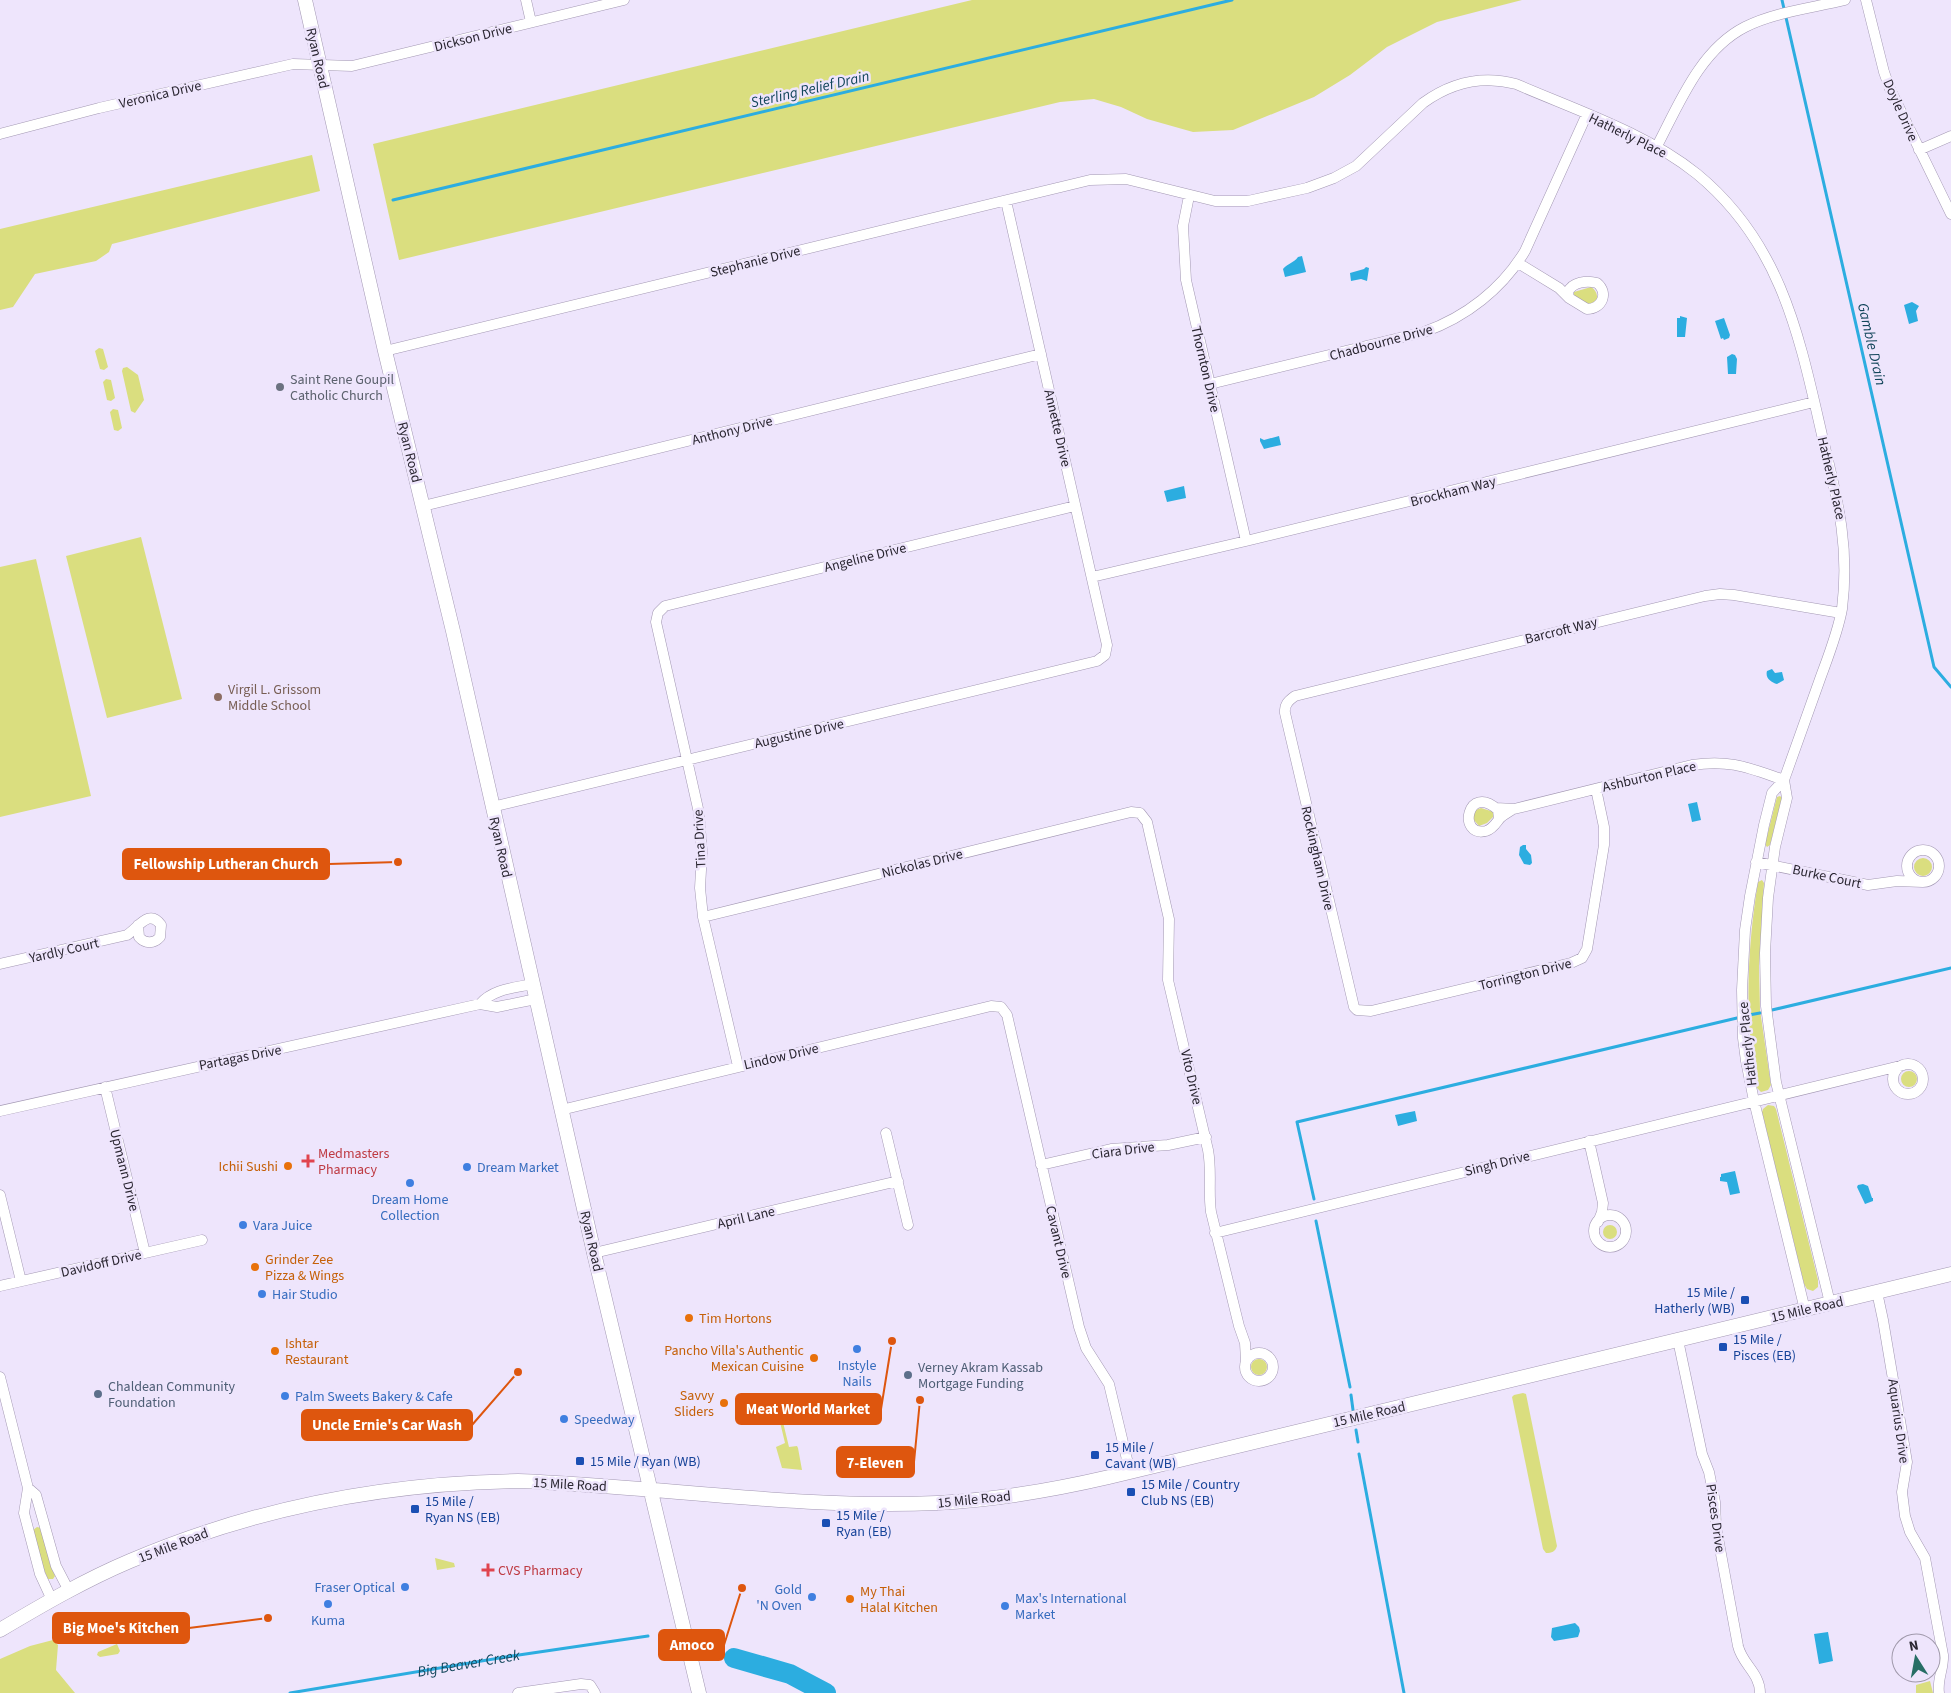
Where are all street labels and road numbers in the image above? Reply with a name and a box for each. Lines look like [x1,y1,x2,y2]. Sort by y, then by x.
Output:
street label: Dickson Drive [432,19,514,57]
street label: Ryan Road [300,26,334,91]
street label: Veronica Drive [117,76,203,114]
street label: Doyle Drive [1877,76,1923,145]
street label: Hatherly Place [1585,108,1670,163]
street label: Stephanie Drive [708,241,802,283]
street label: Chadbourne Drive [1327,320,1435,366]
street label: Thornton Drive [1185,324,1225,414]
street label: Annette Drive [1038,388,1076,469]
street label: Anthony Drive [690,411,775,451]
street label: Ryan Road [392,420,426,485]
street label: Hatherly Place [1812,435,1850,522]
street label: Brockham Way [1408,472,1498,512]
street label: Angeline Drive [822,538,908,578]
street label: Barcroft Way [1523,612,1600,650]
street label: Augustine Drive [752,714,846,754]
street label: Ashburton Place [1600,756,1698,797]
street label: Rockingham Drive [1295,804,1339,912]
street label: Tina Drive [688,809,712,869]
street label: Ryan Road [483,815,517,880]
street label: Nickolas Drive [880,844,965,884]
street label: Burke Court [1791,860,1863,894]
street label: Yardly Court [26,933,101,969]
street label: Torrington Drive [1477,954,1574,996]
street label: Hatherly Place [1734,1001,1762,1087]
street label: Lindow Drive [742,1039,821,1075]
street label: Partagas Drive [197,1040,283,1076]
street label: Vito Drive [1175,1048,1207,1107]
street label: Upmann Drive [104,1127,144,1213]
street label: Ciara Drive [1091,1137,1156,1165]
street label: Singh Drive [1463,1146,1532,1182]
street label: April Lane [715,1202,777,1234]
street label: Cavant Drive [1040,1204,1076,1281]
street label: Ryan Road [574,1209,608,1274]
street label: Davidoff Drive [59,1245,144,1283]
street label: 15 Mile Road [1769,1292,1845,1328]
street label: Aquarius Drive [1882,1378,1914,1465]
street label: 15 Mile Road [1331,1397,1407,1433]
street label: 15 Mile Road [533,1473,607,1497]
street label: Pisces Drive [1700,1482,1730,1554]
street label: 15 Mile Road [936,1486,1012,1514]
street label: 15 Mile Road [135,1523,211,1568]

